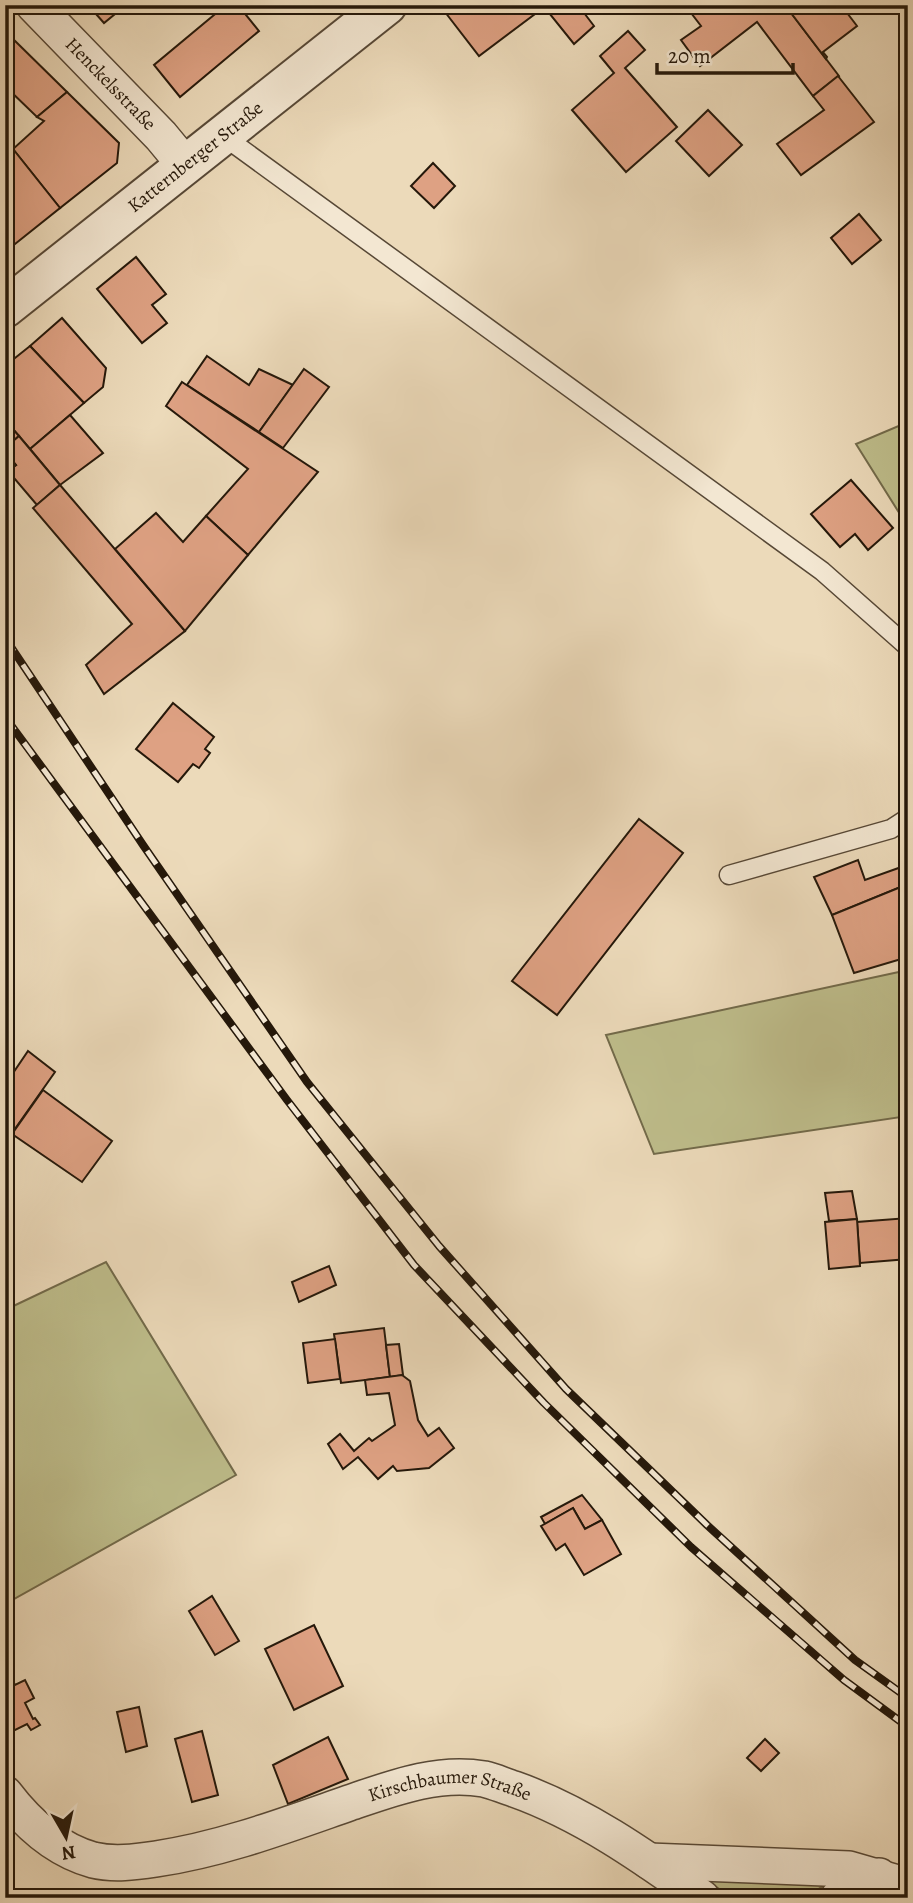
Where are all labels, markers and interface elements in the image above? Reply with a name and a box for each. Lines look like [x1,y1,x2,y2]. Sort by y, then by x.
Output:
street label: Henckelsstraße [59,32,162,136]
scale bar [657,32,794,76]
text: 20 m [668,42,711,70]
street label: Katternberger Straße [122,95,268,219]
text: Kirschbaumer Straße [365,1764,535,1808]
street label: Kirschbaumer Straße [366,1788,532,1810]
north arrow [32,1801,102,1871]
text: N [59,1839,77,1867]

